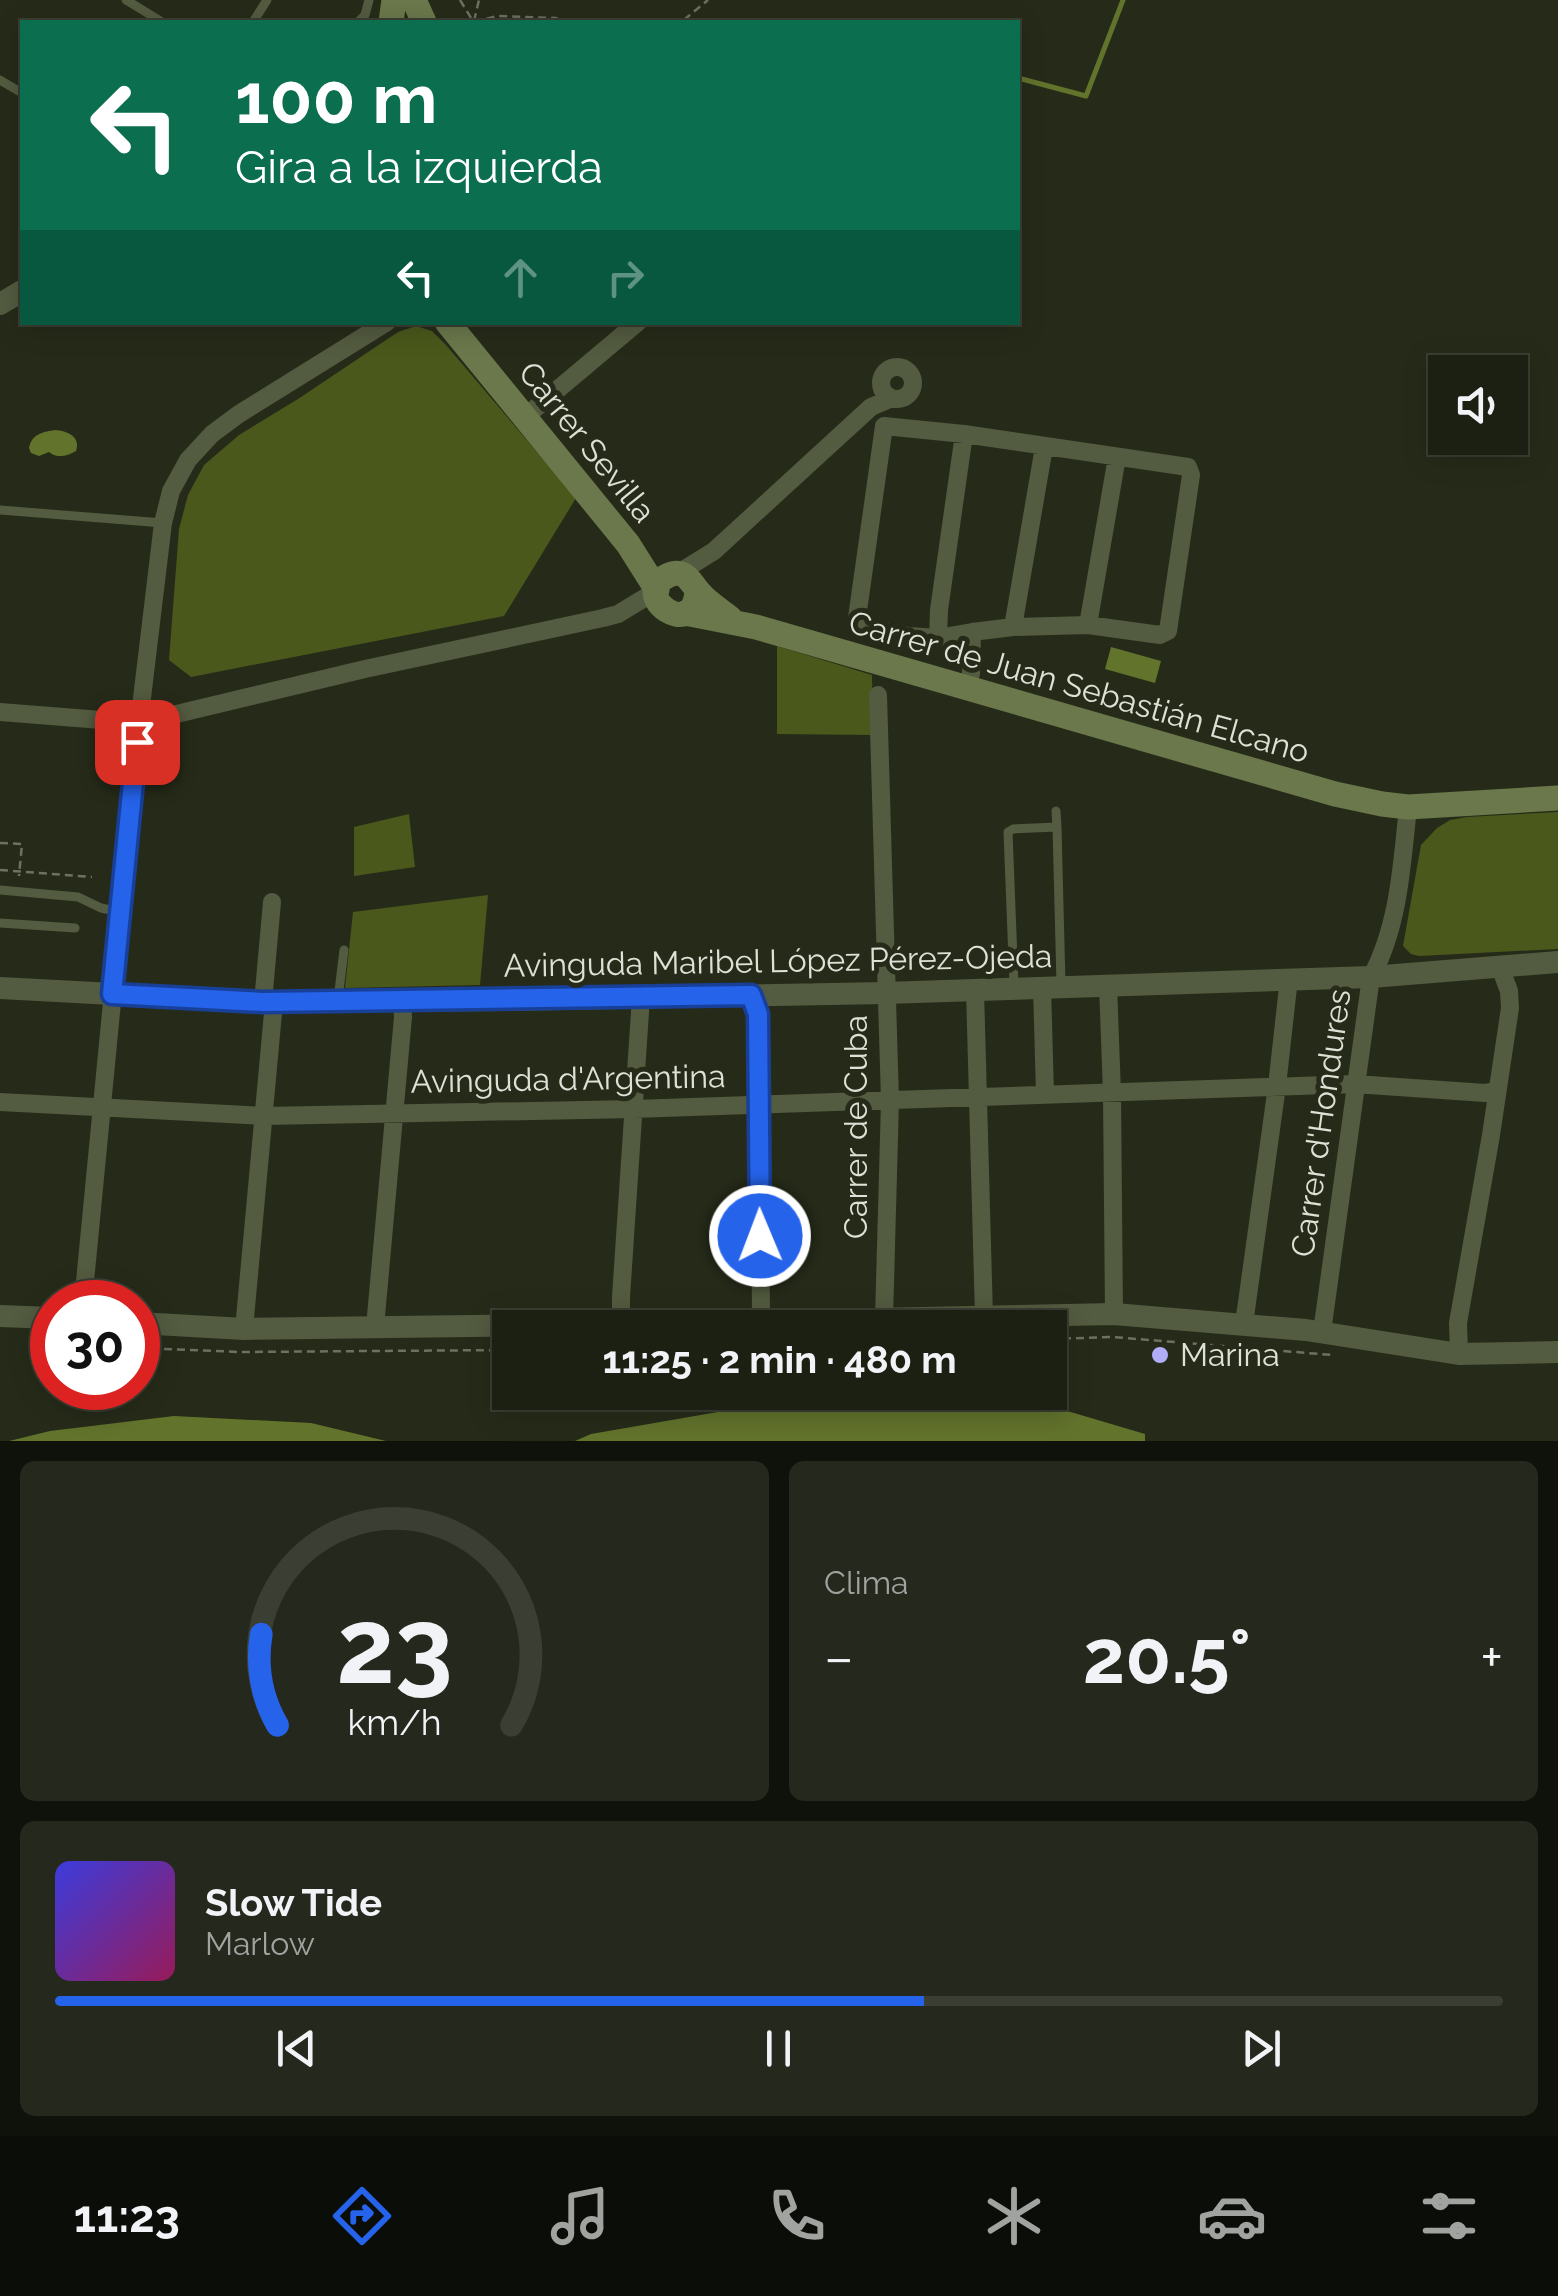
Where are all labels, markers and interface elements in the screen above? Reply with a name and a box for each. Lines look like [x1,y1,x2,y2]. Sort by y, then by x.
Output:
text: 100 m [235,57,438,139]
icon: left [70,60,200,190]
text: Gira a la izquierda [235,141,603,194]
icon: left [388,250,443,305]
icon: ahead [493,250,548,305]
icon: right [598,250,653,305]
street label: Carrer Sevilla [512,354,663,529]
map controls [1428,355,1528,455]
button: sound [1428,355,1528,455]
street label: Carrer de Juan Sebastián Elcano [845,603,1313,770]
pin [95,700,180,785]
icon: arrive [110,715,165,770]
street label: Avinguda Maribel López Pérez-Ojeda [503,937,1053,984]
street label: Carrer d'Hondures [1283,987,1358,1259]
street label: Carrer de Cuba [837,1015,874,1239]
street label: Avinguda d'Argentina [410,1057,726,1100]
position arrow [708,1184,812,1288]
speed limit sign: 30 [30,1280,160,1410]
place label: Marina [1180,1336,1280,1373]
text: 11:25 · 2 min · 480 m [602,1337,957,1382]
marker: Marina [1149,1344,1171,1366]
text: Clima [824,1564,908,1601]
text: 23 [336,1585,453,1707]
text: 20.5° [1083,1612,1251,1701]
text: − [824,1625,854,1690]
text: + [1480,1625,1503,1690]
text: km/h [347,1701,442,1743]
text: Slow Tide [205,1880,382,1925]
text: Marlow [205,1925,315,1962]
icon: previous [269,2021,324,2076]
icon: pause [751,2021,806,2076]
icon: next [1234,2021,1289,2076]
icon: directions [327,2181,397,2251]
icon: music [545,2181,615,2251]
icon: phone [762,2181,832,2251]
icon: climate [979,2181,1049,2251]
icon: car [1197,2181,1267,2251]
icon: filters [1414,2181,1484,2251]
text: 11:23 [74,2190,180,2243]

